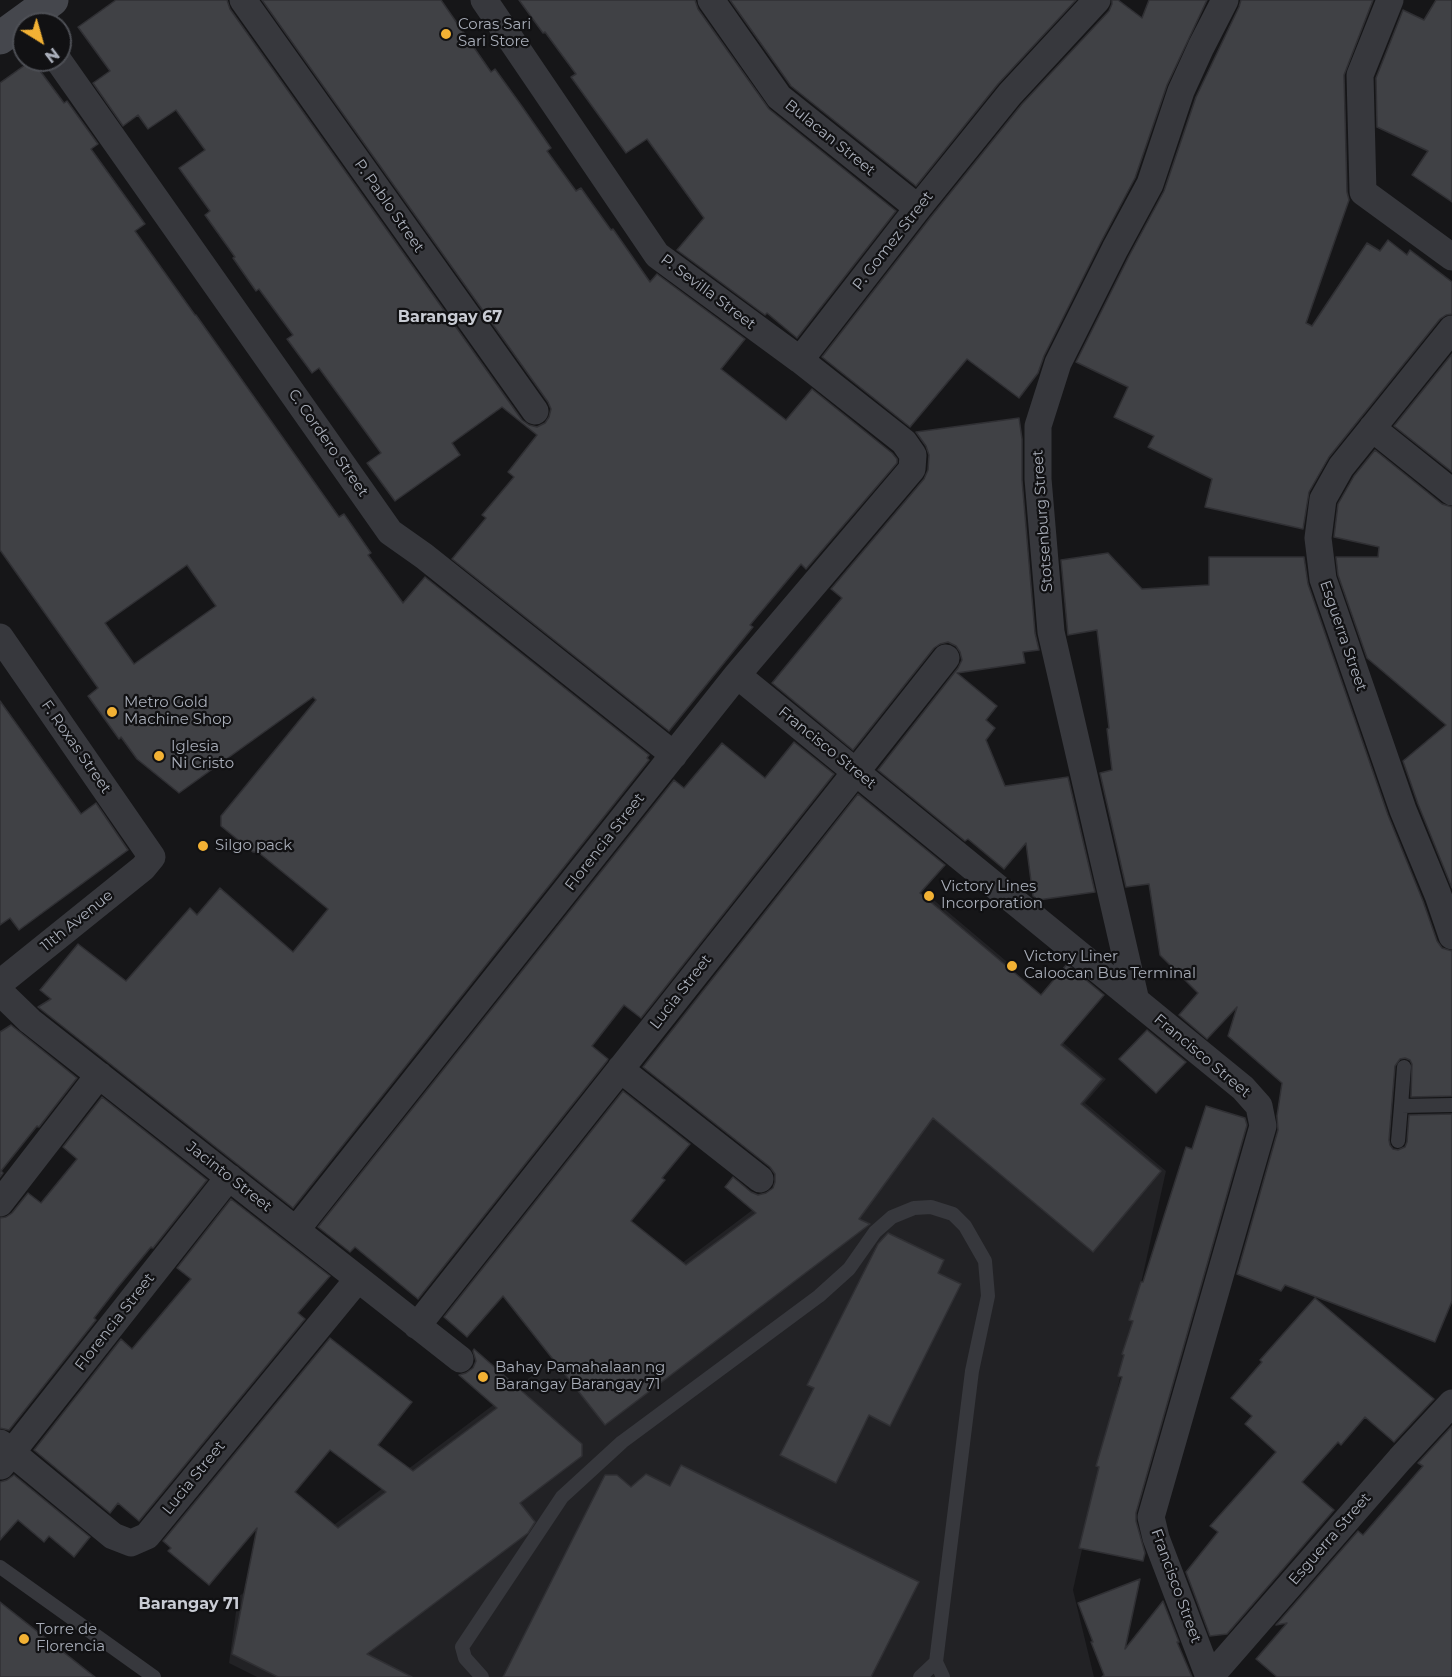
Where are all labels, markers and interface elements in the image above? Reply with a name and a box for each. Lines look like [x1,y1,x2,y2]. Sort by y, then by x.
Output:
north arrow [12,12,72,72]
place label: Coras Sari Sari Store [458,16,531,51]
marker: Coras Sari Sari Store [439,27,453,41]
text: N [41,44,63,67]
street label: Bulacan Street [781,96,879,180]
street label: P. Pablo Street [350,156,428,256]
street label: P. Gomez Street [849,188,937,294]
street label: P. Sevilla Street [657,251,759,333]
district label: Barangay 67 [398,307,502,327]
street label: C. Cordero Street [284,386,372,500]
street label: Stotsenburg Street [1029,449,1057,593]
street label: Esguerra Street [1316,578,1370,694]
place label: Metro Gold Machine Shop [124,694,232,729]
street label: F. Roxas Street [37,697,115,797]
street label: Francisco Street [775,703,879,793]
marker: Metro Gold Machine Shop [105,705,119,719]
place label: Iglesia Ni Cristo [171,738,234,773]
marker: Iglesia Ni Cristo [152,749,166,763]
street label: Florencia Street [561,790,649,894]
place label: Silgo pack [215,837,292,855]
marker: Silgo pack [196,839,210,853]
place label: Victory Lines Incorporation [941,878,1043,913]
street label: 11th Avenue [37,886,117,956]
marker: Victory Lines Incorporation [922,889,936,903]
place label: Victory Liner Caloocan Bus Terminal [1024,948,1196,983]
street label: Lucia Street [646,951,716,1033]
marker: Victory Liner Caloocan Bus Terminal [1005,959,1019,973]
street label: Francisco Street [1150,1010,1254,1102]
street label: Jacinto Street [183,1138,275,1216]
street label: Florencia Street [71,1270,159,1374]
place label: Bahay Pamahalaan ng Barangay Barangay 71 [495,1359,665,1394]
marker: Bahay Pamahalaan ng Barangay Barangay 71 [476,1370,490,1384]
street label: Lucia Street [159,1438,229,1518]
street label: Esguerra Street [1285,1489,1375,1589]
street label: Francisco Street [1147,1526,1205,1646]
district label: Barangay 71 [139,1594,239,1614]
place label: Torre de Florencia [36,1621,105,1656]
marker: Torre de Florencia [17,1632,31,1646]

